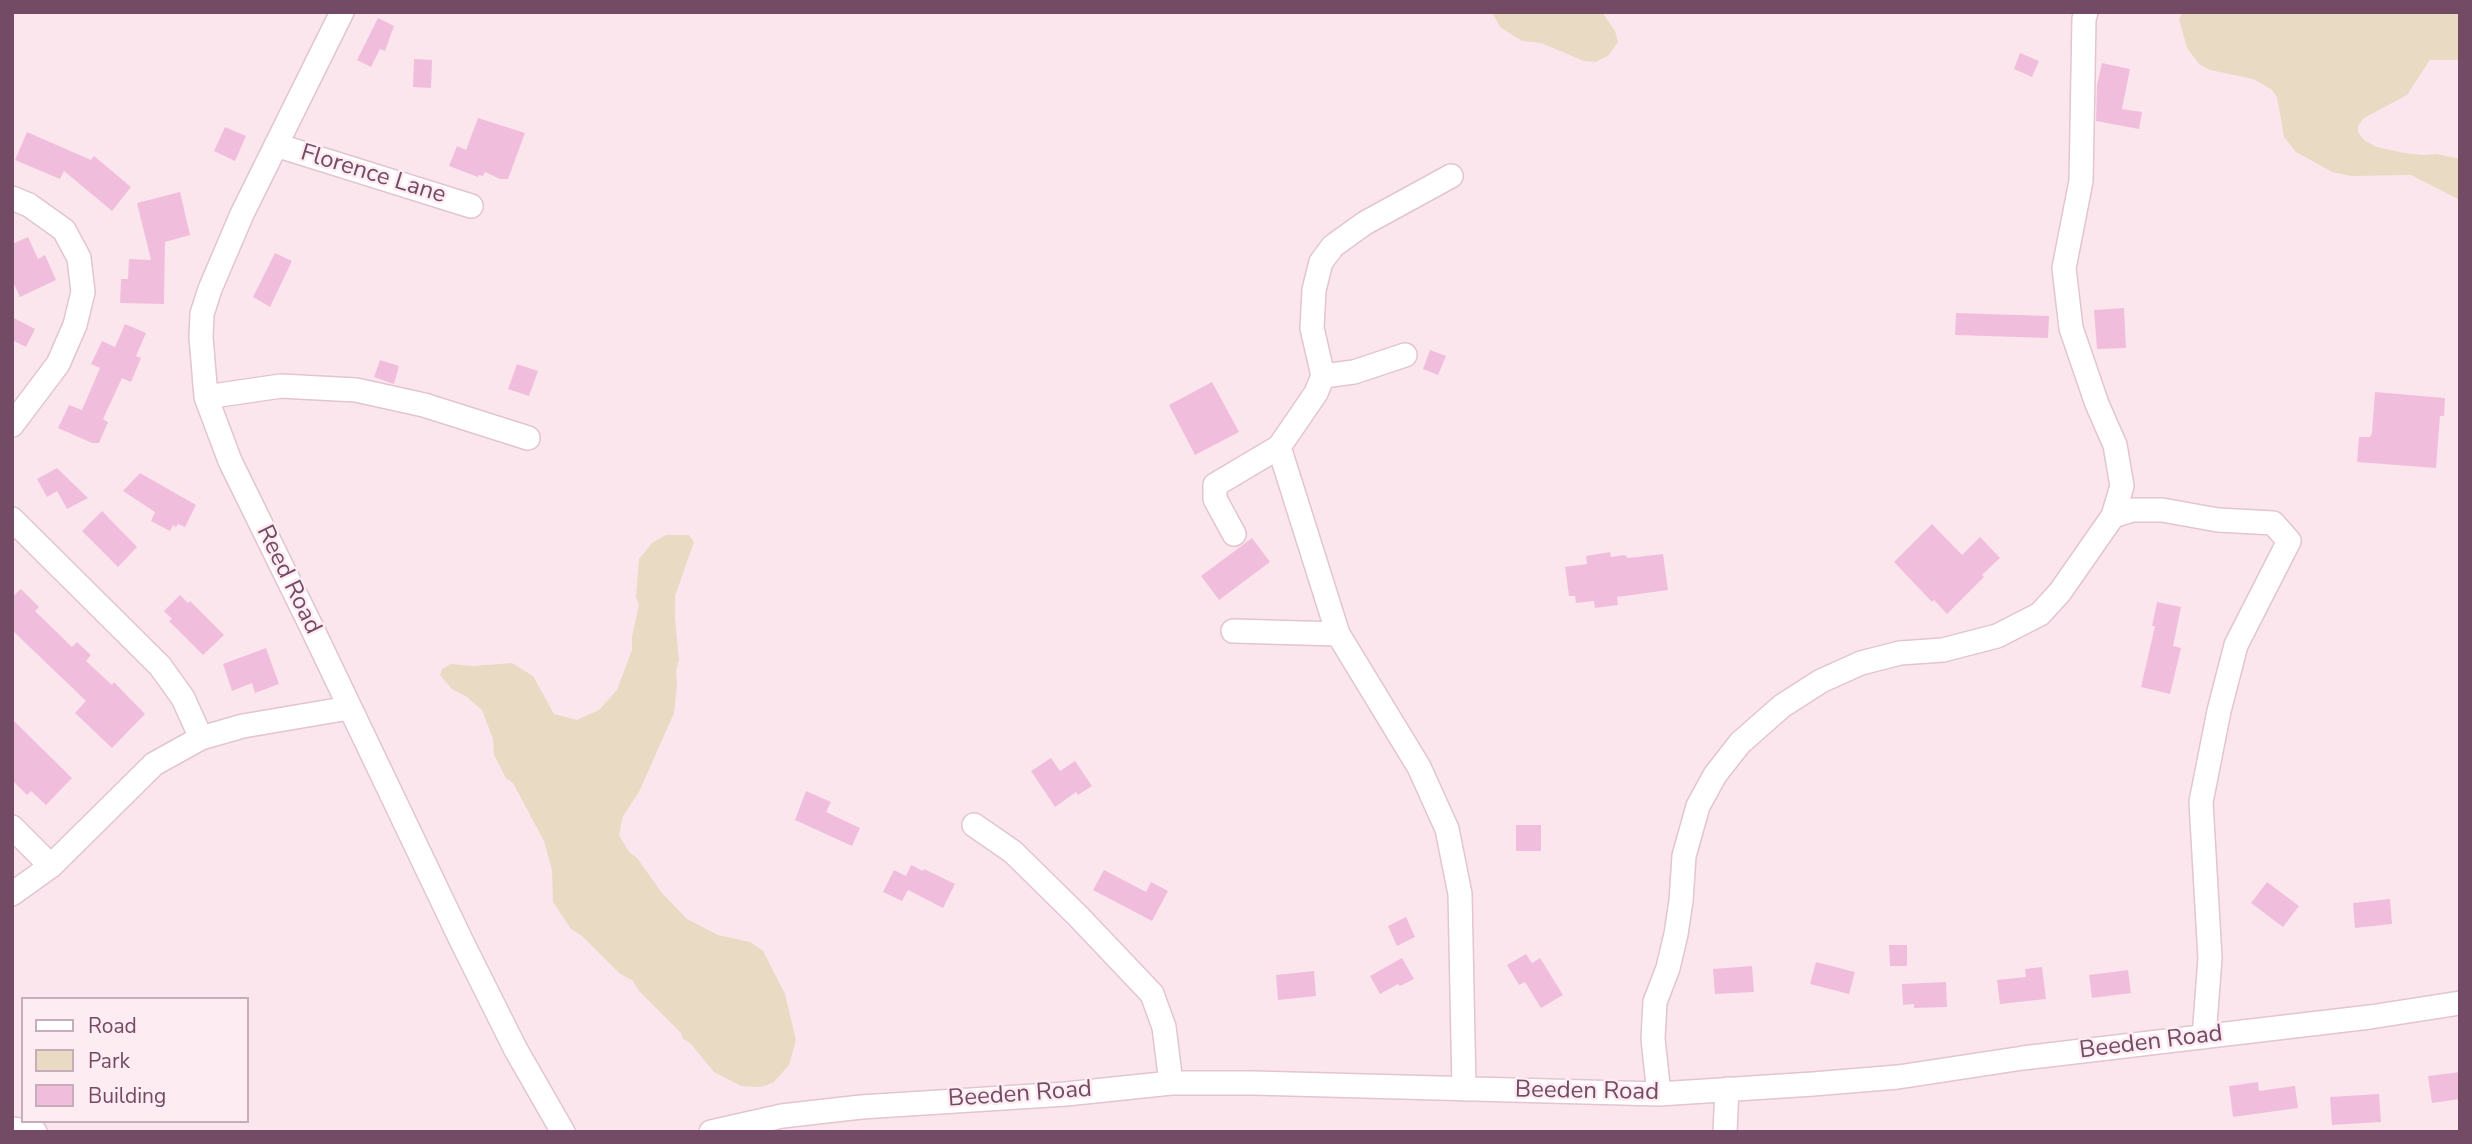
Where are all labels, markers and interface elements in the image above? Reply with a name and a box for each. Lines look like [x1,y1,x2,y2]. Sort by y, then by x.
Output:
street label: Florence Lane [297,139,449,211]
street label: Reed Road [249,521,327,639]
legend [21,997,248,1123]
text: Road [88,1012,137,1040]
street label: Beeden Road [2078,1020,2224,1066]
text: Park [88,1047,130,1075]
street label: Beeden Road [947,1076,1093,1114]
street label: Beeden Road [1515,1076,1659,1108]
text: Building [88,1082,166,1110]

